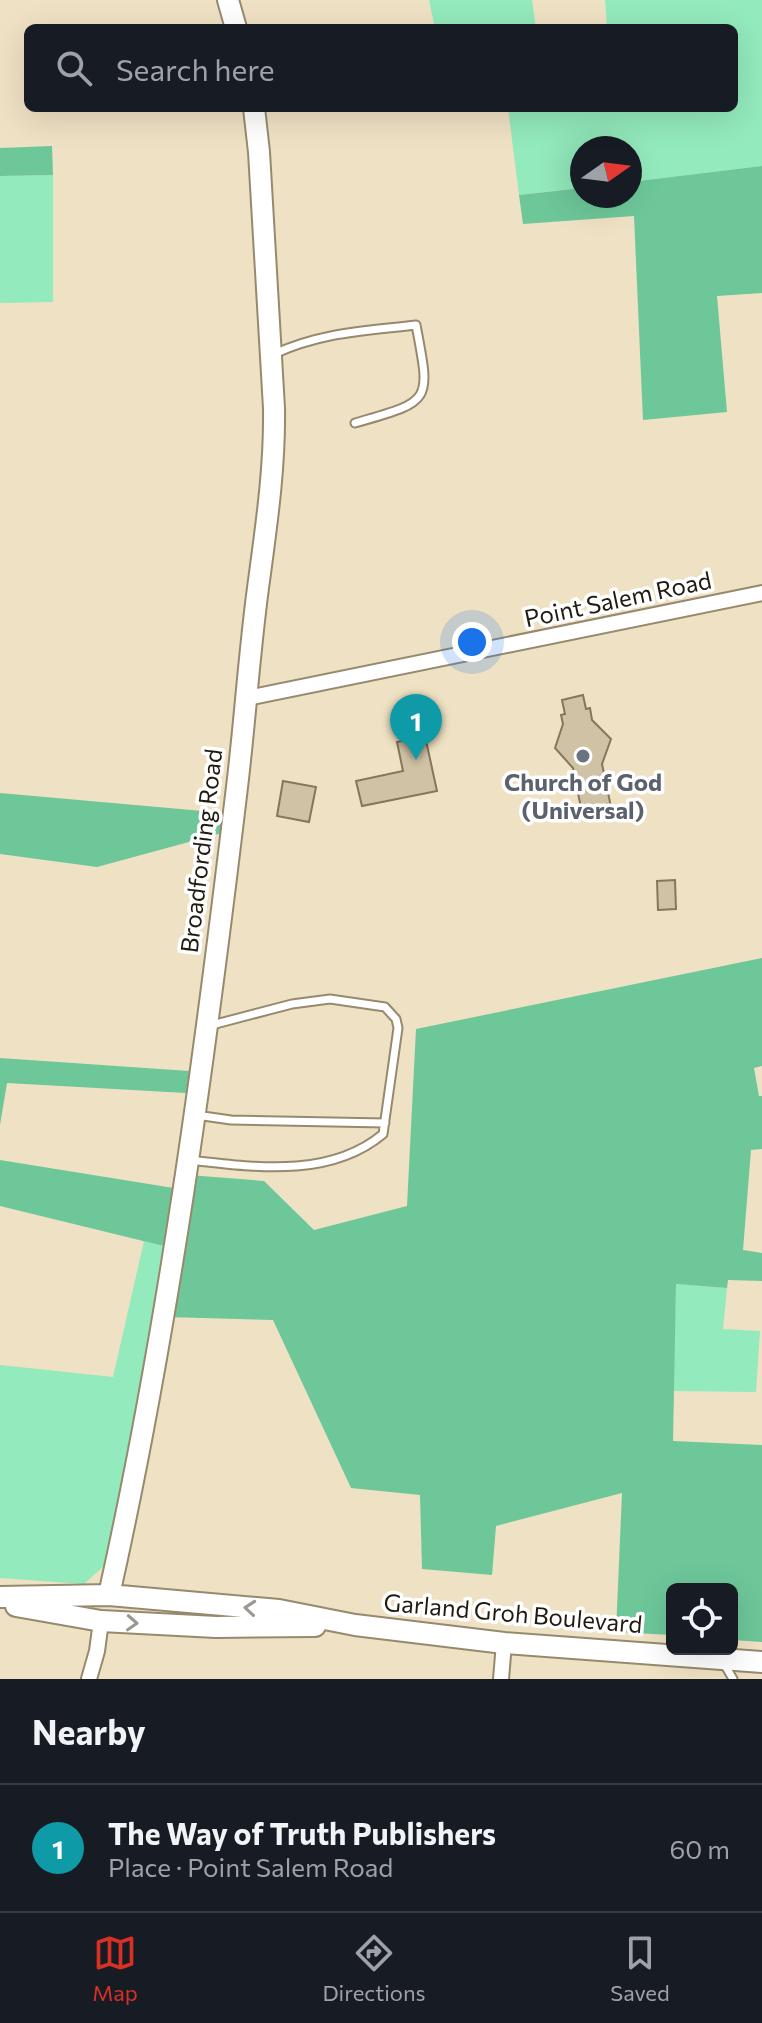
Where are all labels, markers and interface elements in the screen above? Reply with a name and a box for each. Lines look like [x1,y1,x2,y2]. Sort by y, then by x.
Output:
search box [24,24,738,112]
icon: search [52,46,96,90]
text: Search here [116,50,275,87]
north arrow [570,136,642,208]
street label: Point Salem Road [522,565,714,633]
your location [452,622,492,662]
pin: 1 [390,694,442,760]
street label: Broadfording Road [174,747,227,954]
marker: Church of God (Universal) [574,747,592,765]
place label: Church of God (Universal) [504,767,662,824]
map controls [666,1583,738,1655]
button: locate [666,1583,738,1655]
street label: Garland Groh Boulevard [383,1587,644,1638]
one-way arrow [243,1599,256,1616]
one-way arrow [126,1614,139,1631]
text: Nearby [32,1710,146,1752]
text: The Way of Truth Publishers [108,1814,496,1851]
text: 1 [52,1833,64,1864]
text: 60 m [670,1833,730,1864]
text: Place · Point Salem Road [108,1851,393,1882]
tab: Map [92,1931,138,2006]
tab: Directions [322,1931,426,2006]
tab: Saved [610,1931,670,2006]

